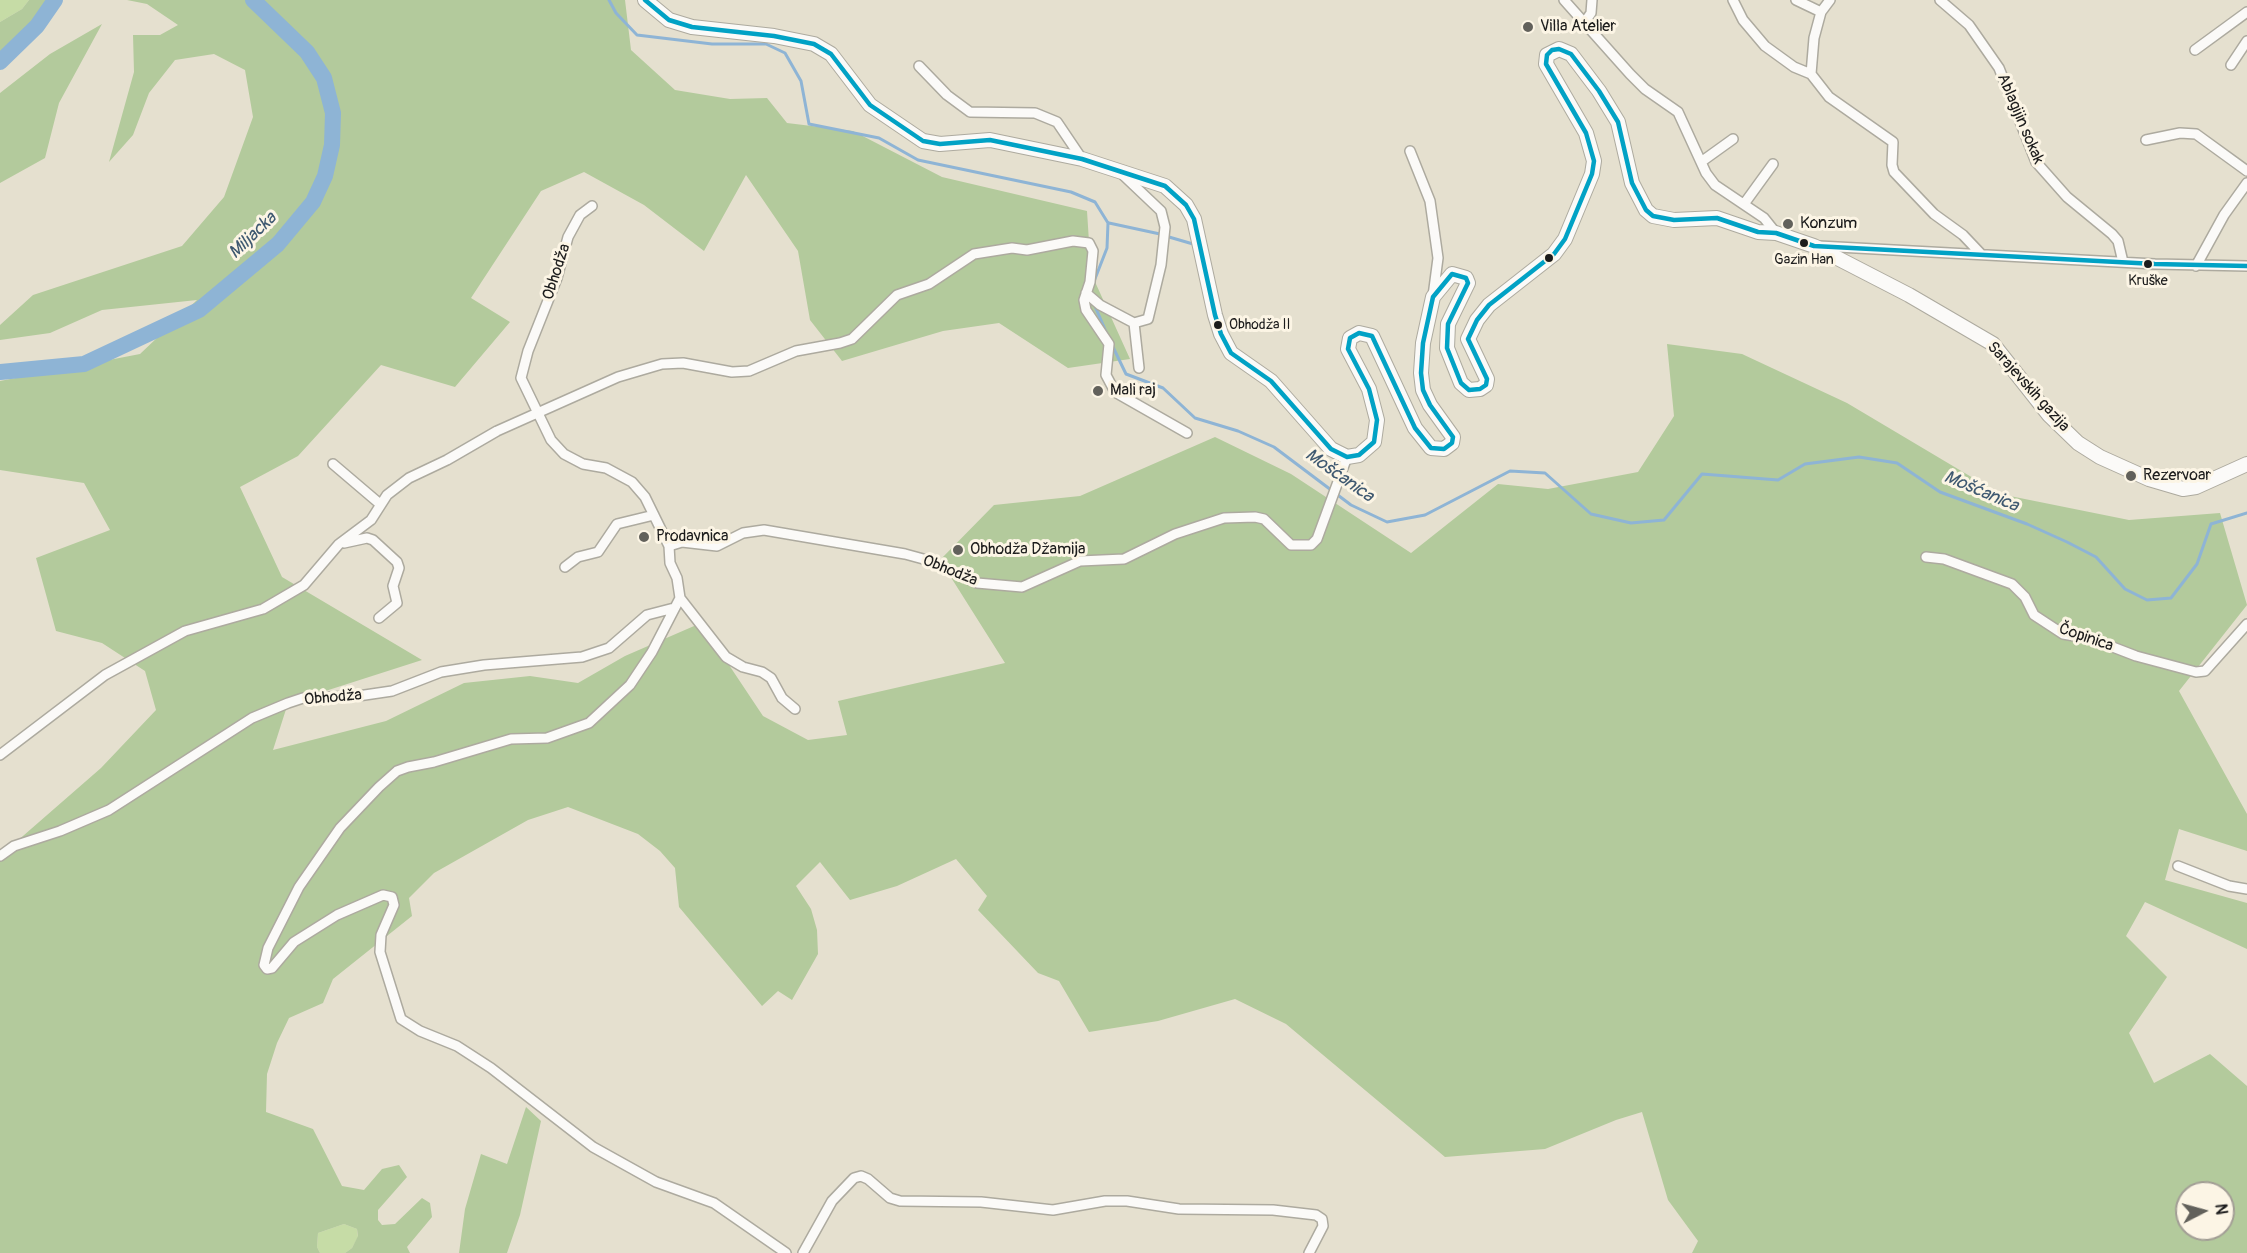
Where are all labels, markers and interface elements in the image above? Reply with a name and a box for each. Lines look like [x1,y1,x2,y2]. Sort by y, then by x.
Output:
place label: Villa Atelier [1540,17,1616,37]
marker: Villa Atelier [1521,20,1535,34]
street label: Ablagijin sokak [1992,71,2048,167]
water label: Miljacka [225,208,281,264]
place label: Konzum [1800,214,1857,234]
marker: Konzum [1781,217,1795,231]
marker: Gazin Han [1798,237,1810,249]
street label: Obhodža [539,242,575,302]
unlabelled marker [1543,252,1555,264]
place label: Gazin Han [1774,252,1834,268]
marker: Kruške [2142,258,2154,270]
place label: Kruške [2128,273,2168,289]
place label: Obhodža II [1229,317,1290,333]
marker: Obhodža II [1212,319,1224,331]
street label: Sarajevskih gazija [1983,338,2073,436]
place label: Mali raj [1110,381,1156,401]
marker: Mali raj [1091,384,1105,398]
water label: Mošćanica [1301,445,1377,507]
place label: Rezervoar [2143,466,2211,486]
water label: Mošćanica [1941,467,2021,517]
marker: Rezervoar [2124,469,2138,483]
place label: Prodavnica [656,527,728,547]
marker: Prodavnica [637,530,651,544]
place label: Obhodža Džamija [970,540,1086,560]
marker: Obhodža Džamija [951,543,965,557]
street label: Obhodža [920,551,980,591]
street label: Čopinica [2056,620,2116,656]
street label: Obhodža [303,686,363,710]
north arrow [2175,1181,2235,1241]
text: N [2210,1203,2231,1216]

